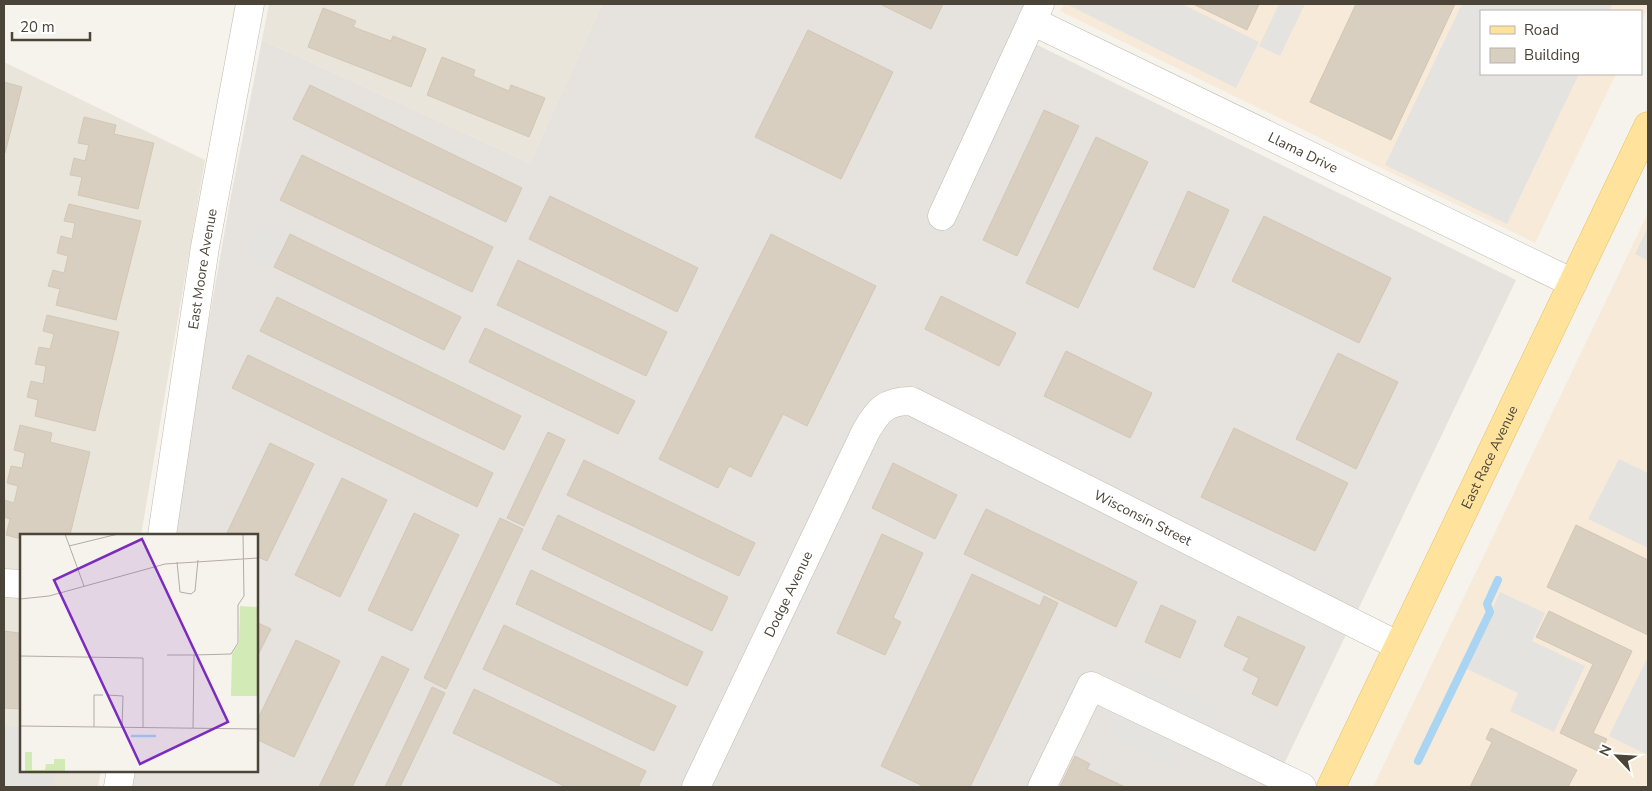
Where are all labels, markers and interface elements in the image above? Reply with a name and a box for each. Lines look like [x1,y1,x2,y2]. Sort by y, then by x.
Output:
scale bar [12,10,90,42]
legend [1480,10,1642,75]
text: 20 m [20,17,55,37]
text: Road [1524,20,1559,40]
text: Building [1524,45,1580,65]
street label: Llama Drive [1265,127,1341,177]
street label: East Moore Avenue [183,207,221,331]
street label: East Race Avenue [1456,402,1522,512]
street label: Wisconsin Street [1091,485,1195,550]
inset map [20,534,258,771]
street label: Dodge Avenue [760,548,817,640]
north arrow [1592,731,1642,781]
text: N [1595,742,1616,759]

